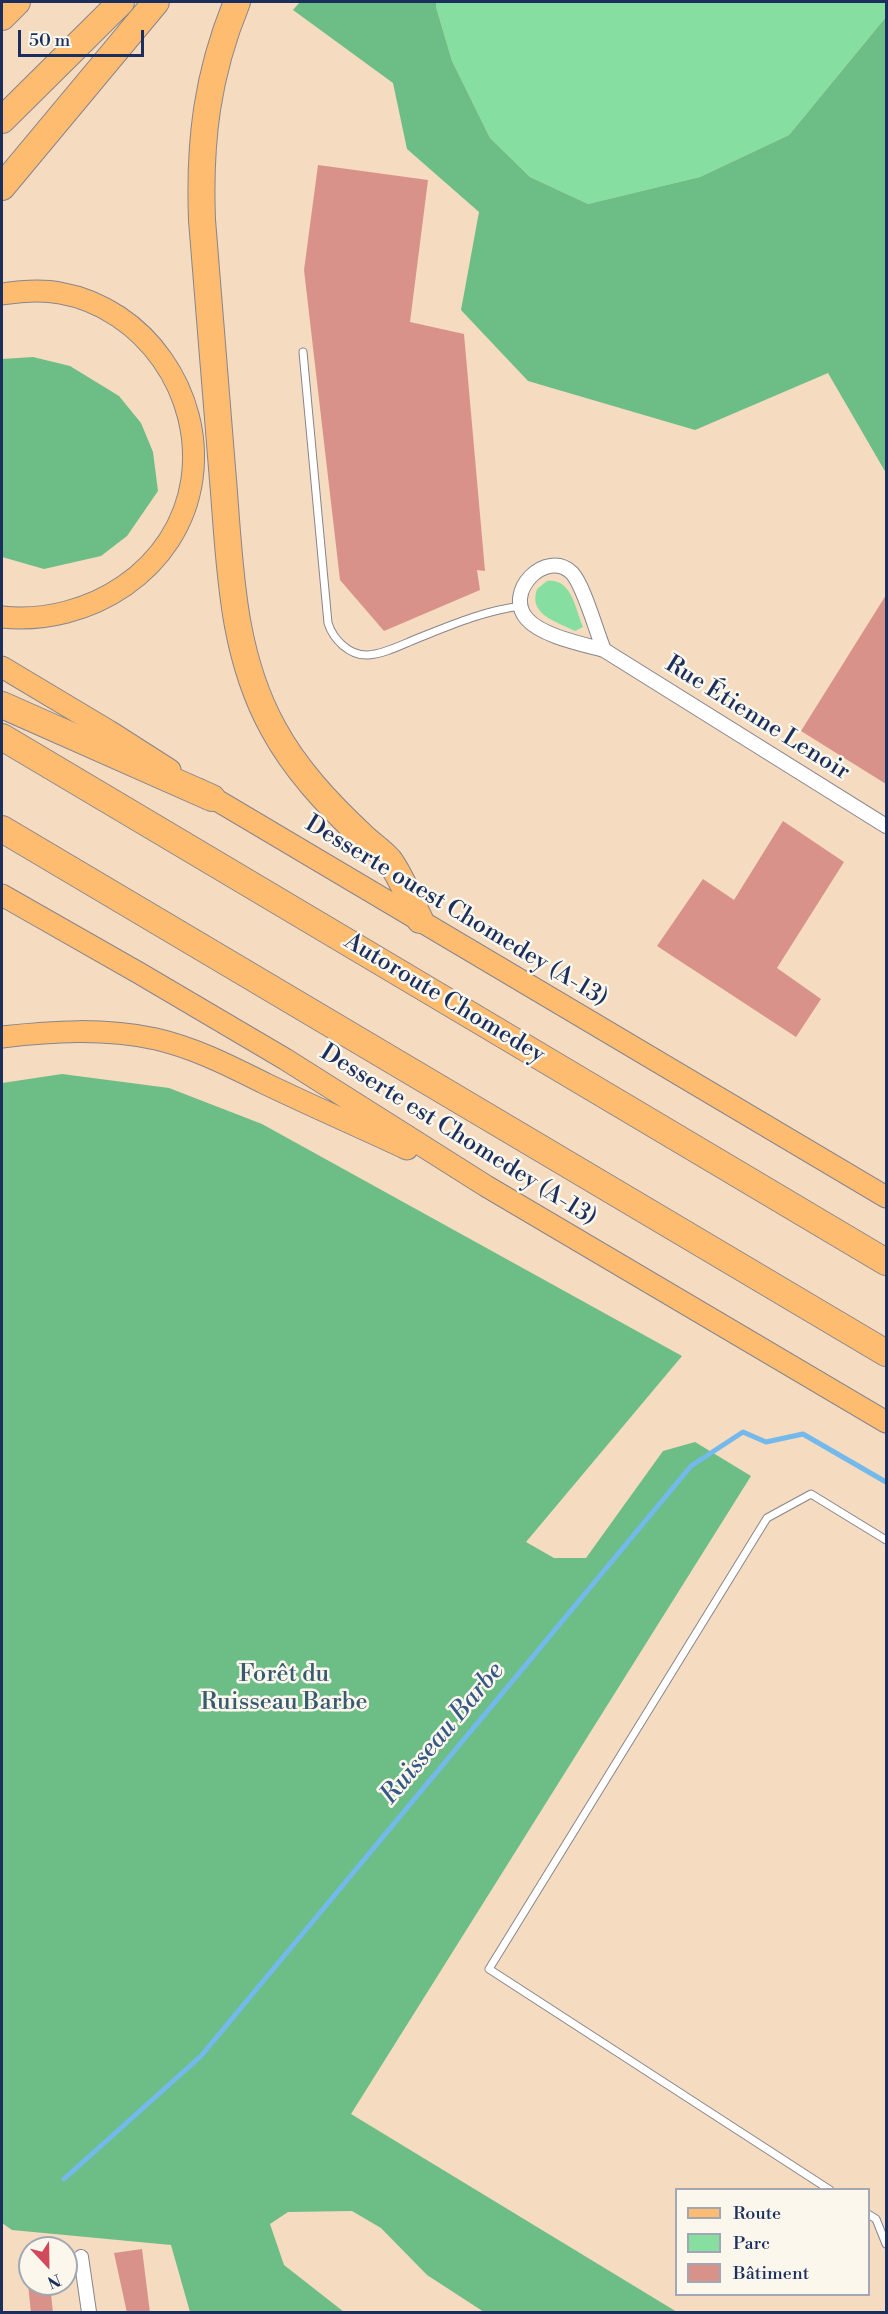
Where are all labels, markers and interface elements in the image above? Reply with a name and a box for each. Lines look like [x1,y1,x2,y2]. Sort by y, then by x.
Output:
scale bar [21,18,147,56]
text: 50 m [29,29,70,52]
street label: Rue Étienne Lenoir [659,651,855,787]
street label: Desserte ouest Chomedey (A-13) [300,810,612,1014]
street label: Autoroute Chomedey [338,928,550,1070]
street label: Desserte est Chomedey (A-13) [315,1039,601,1233]
water label: Ruisseau Barbe [375,1657,511,1811]
park label: Forêt du Ruisseau Barbe [200,1661,368,1717]
legend [675,2188,870,2296]
text: Route [733,2202,781,2225]
text: Parc [733,2232,770,2255]
north arrow [18,2236,78,2296]
text: Bâtiment [733,2262,809,2285]
text: N [44,2269,64,2292]

